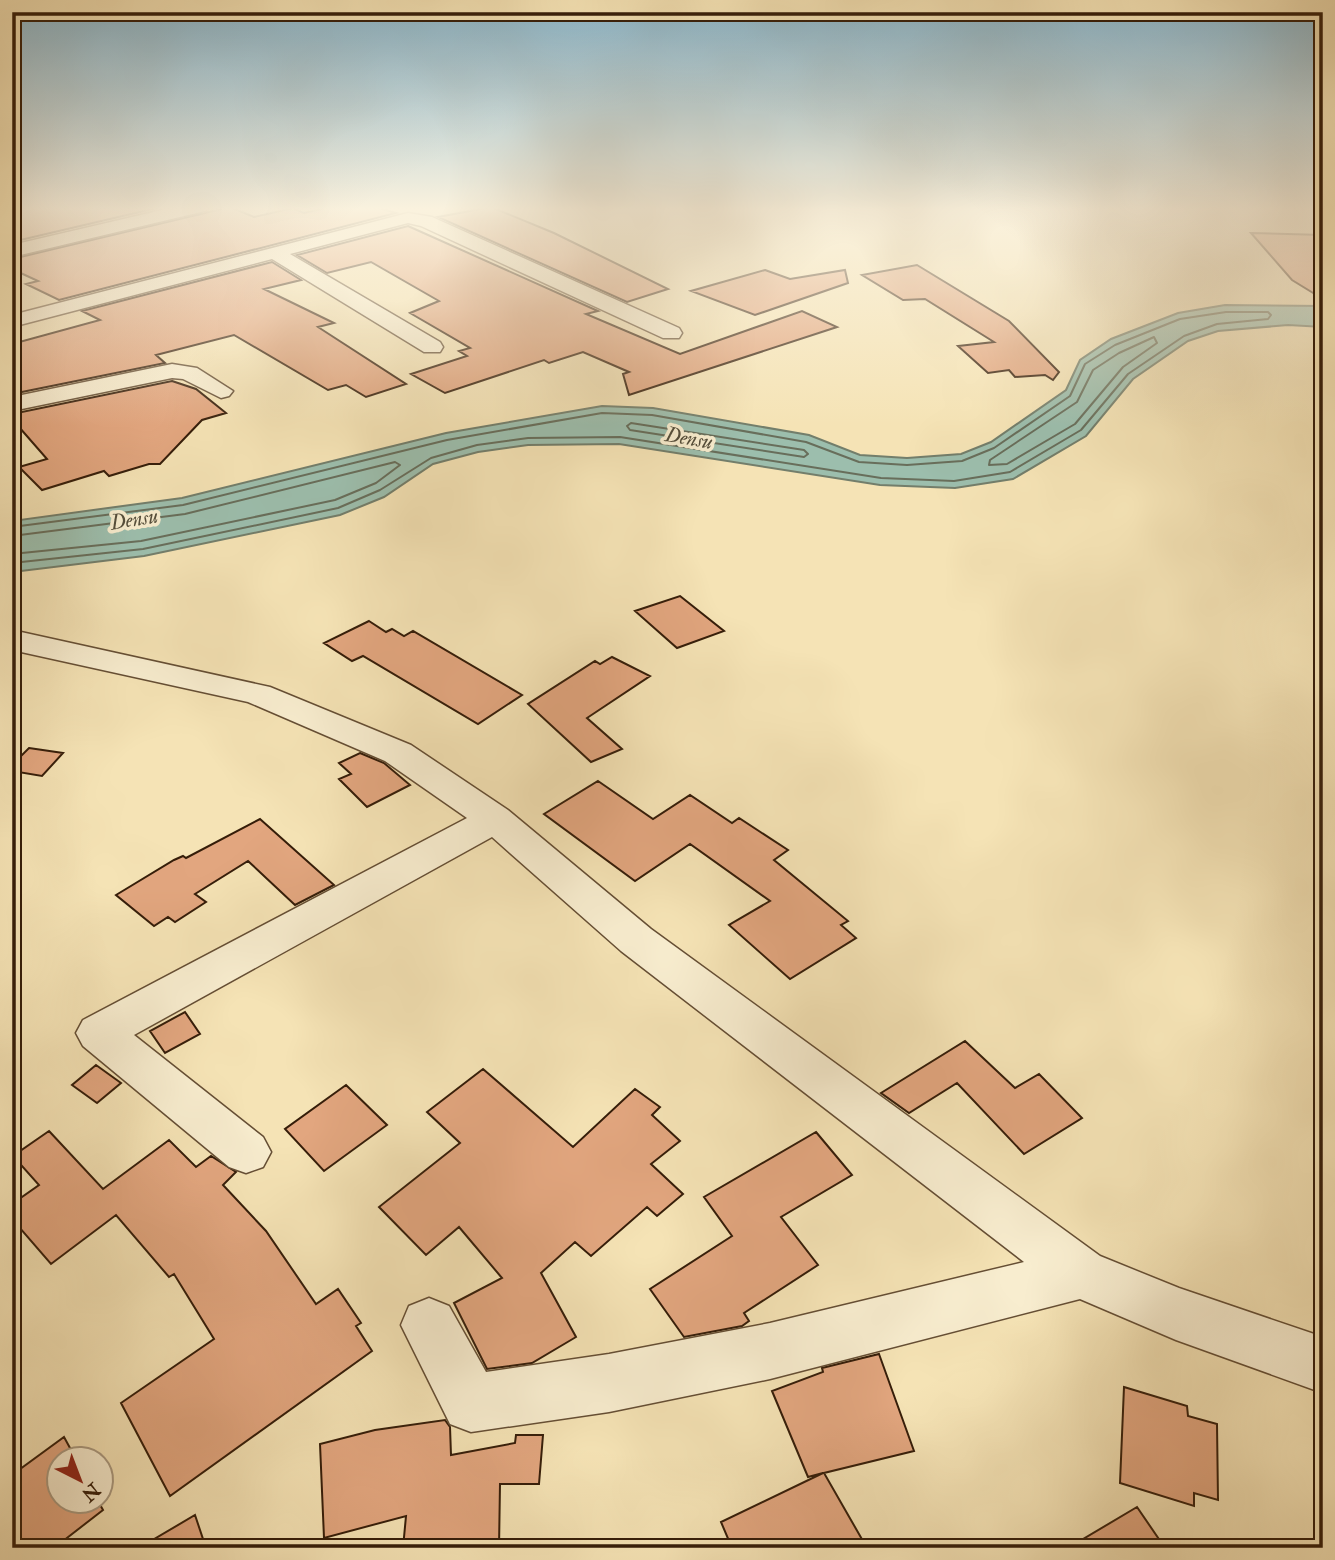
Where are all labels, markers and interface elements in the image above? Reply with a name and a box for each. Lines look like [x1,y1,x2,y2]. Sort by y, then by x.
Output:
water label: Densu [662,421,715,456]
water label: Densu [107,502,160,537]
north arrow [46,1444,116,1514]
text: N [76,1477,106,1507]

